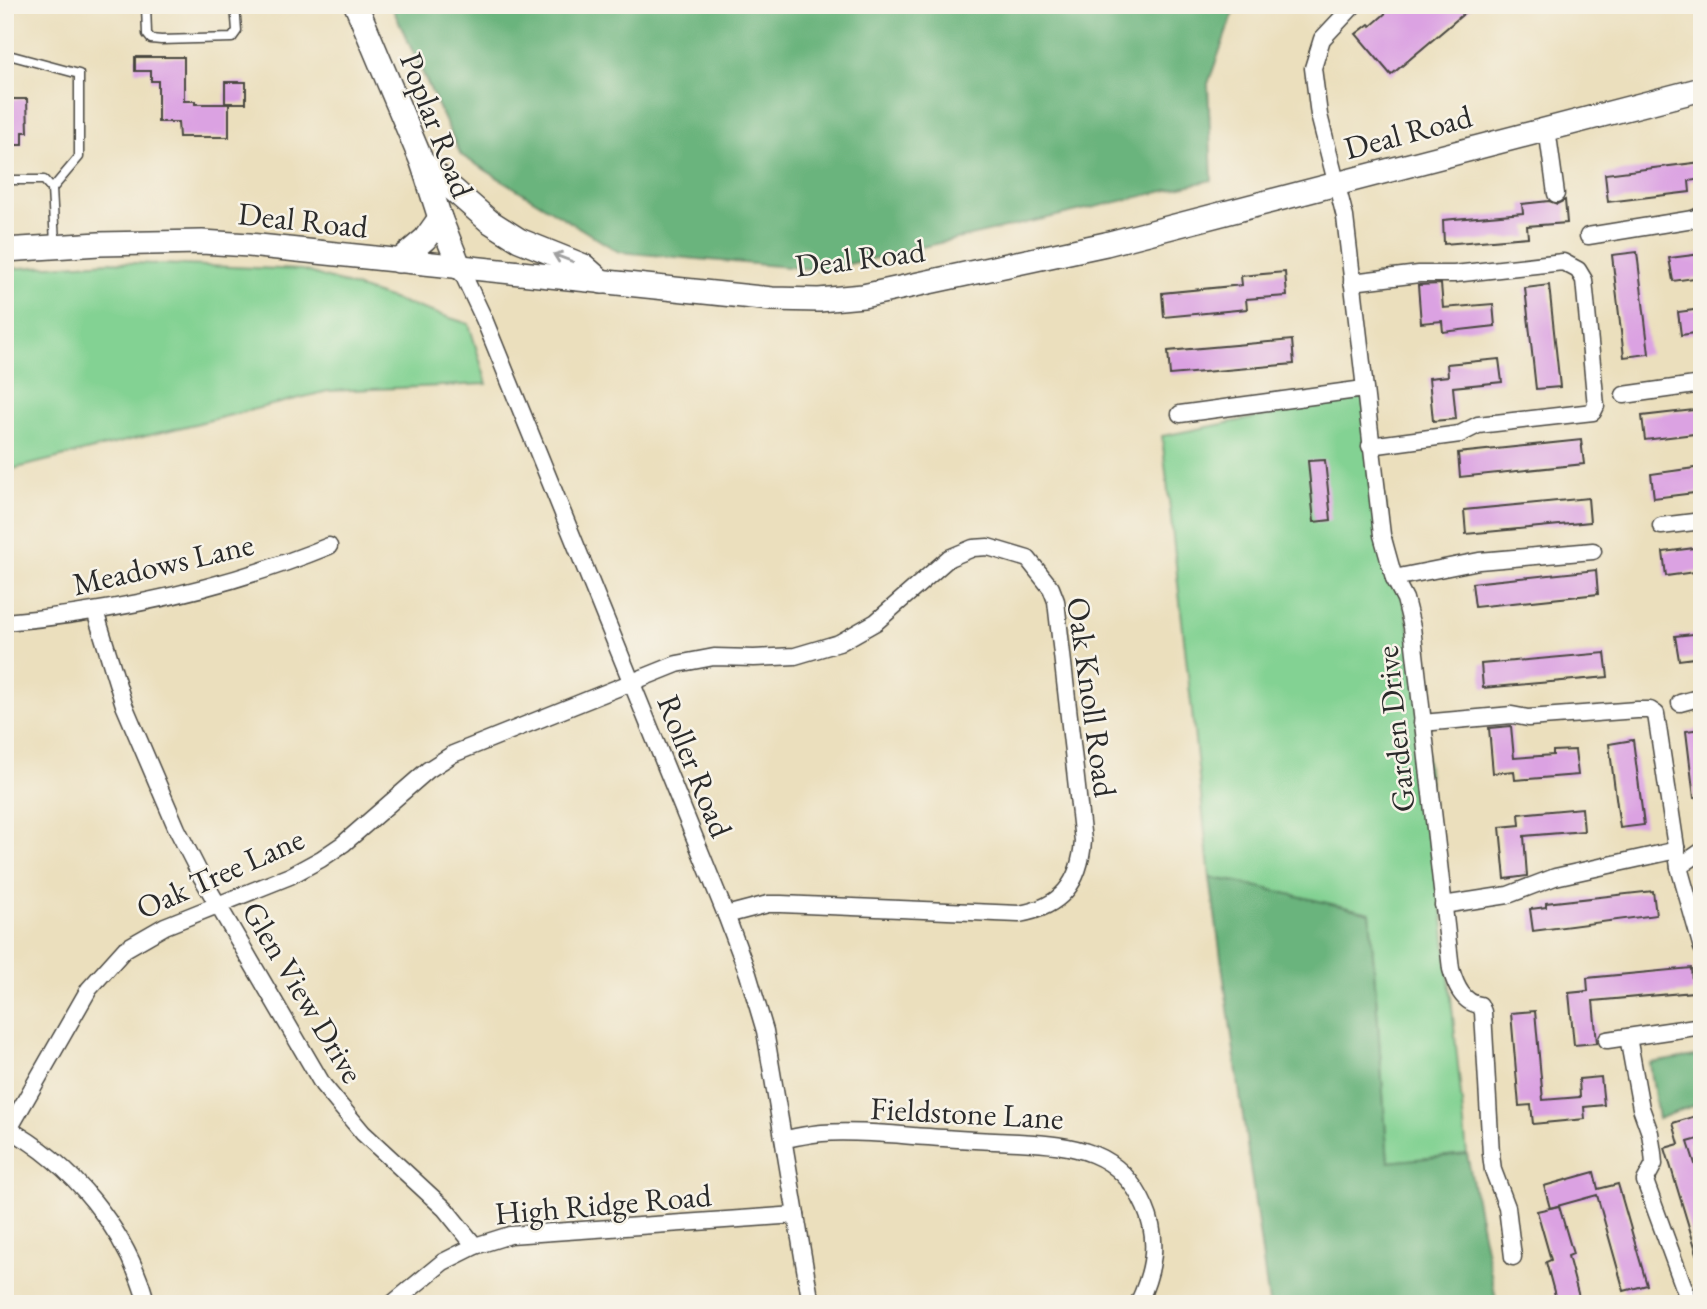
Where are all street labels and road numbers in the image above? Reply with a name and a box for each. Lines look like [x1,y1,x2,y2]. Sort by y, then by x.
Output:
street label: Poplar Road [390,46,484,204]
street label: Deal Road [1340,95,1477,169]
street label: Deal Road [236,192,371,248]
street label: Deal Road [793,229,928,287]
street label: Meadows Lane [68,523,258,605]
street label: Oak Knoll Road [1057,594,1127,800]
street label: Garden Drive [1365,644,1425,814]
street label: Roller Road [647,689,743,844]
street label: Oak Tree Lane [130,817,310,929]
street label: Glen View Drive [232,893,374,1091]
street label: Fieldstone Lane [869,1087,1065,1139]
street label: High Ridge Road [493,1174,714,1234]

